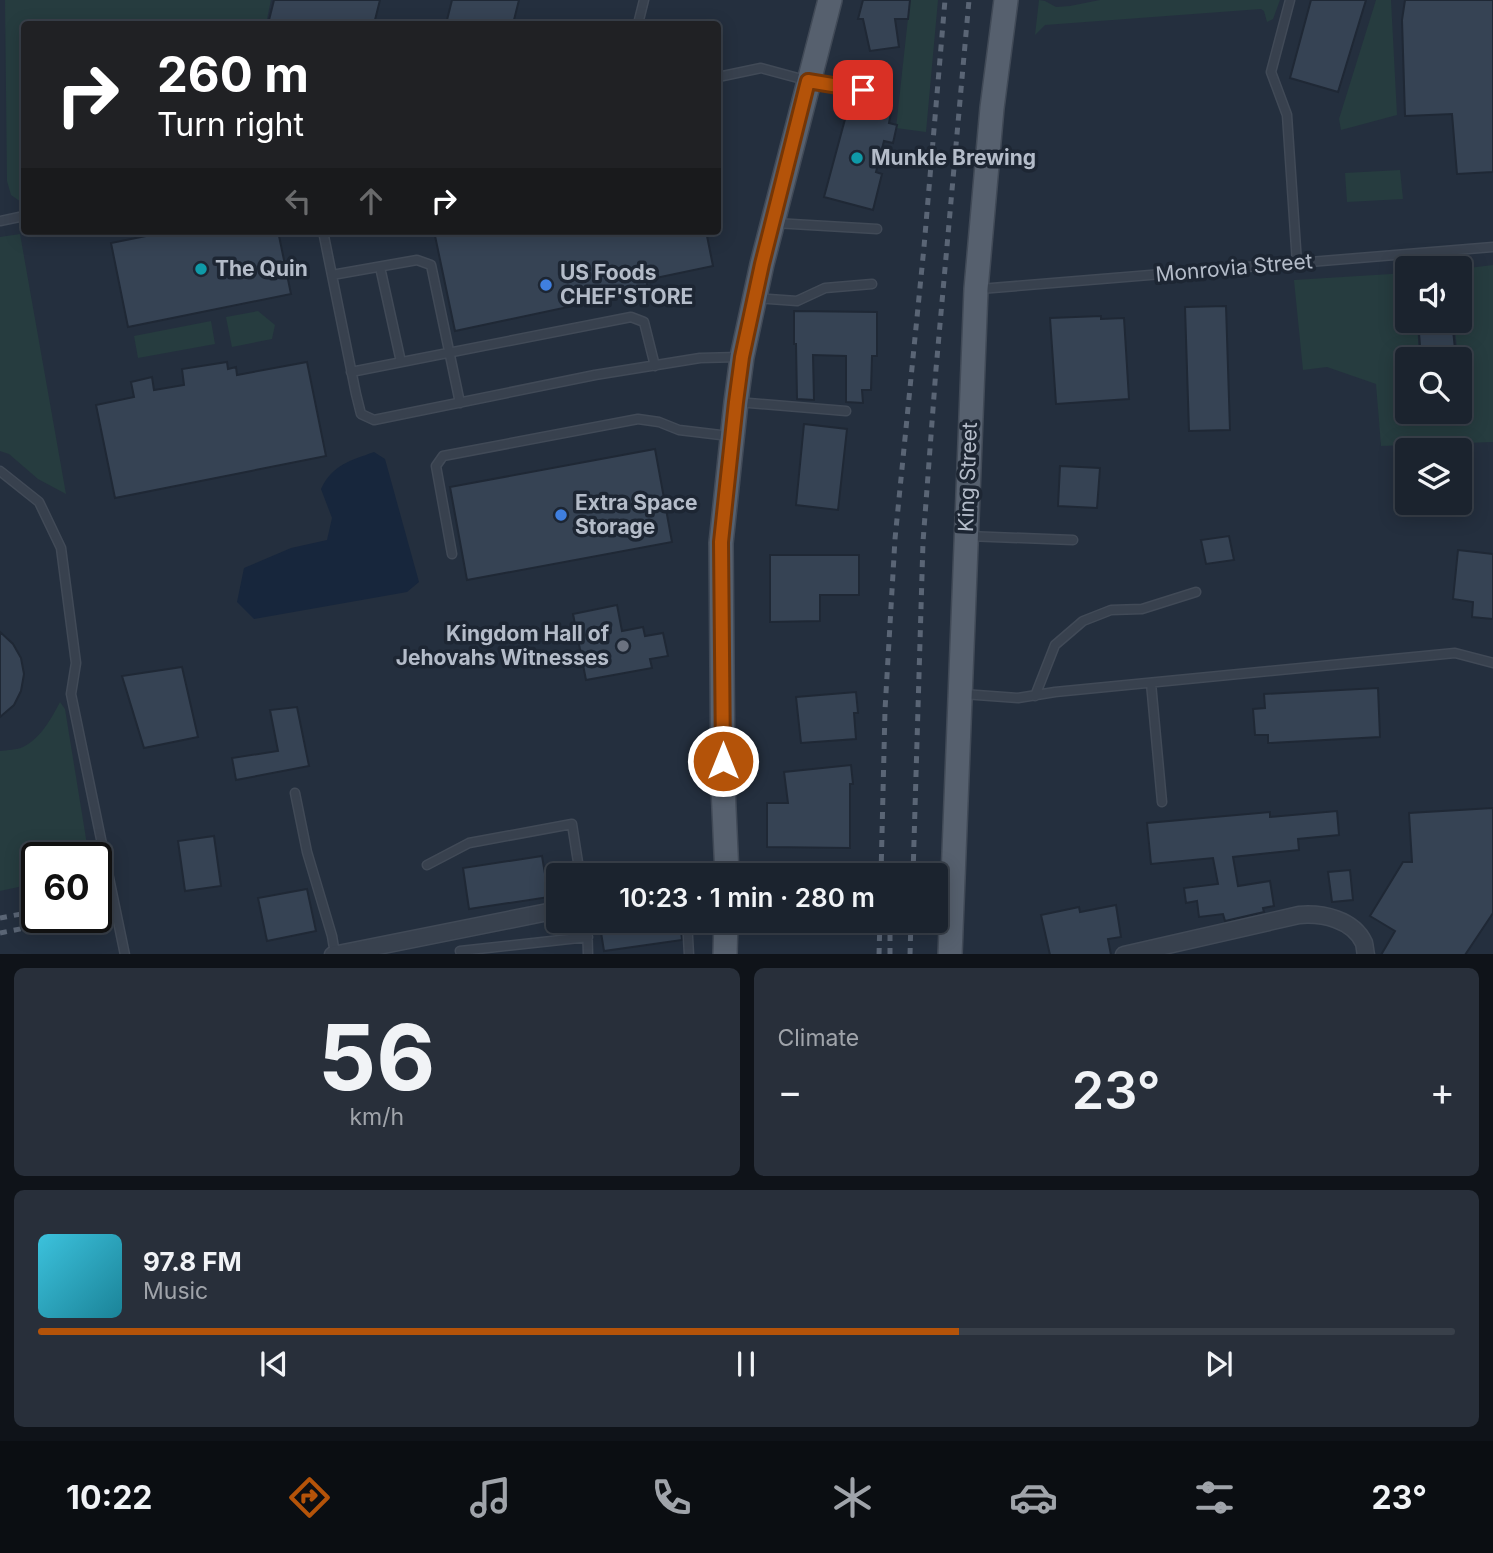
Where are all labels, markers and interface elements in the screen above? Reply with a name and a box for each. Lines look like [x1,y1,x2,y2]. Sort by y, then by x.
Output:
text: 260 m [157,45,309,104]
icon: right [42,49,133,140]
pin [833,60,893,120]
icon: arrive [844,71,882,109]
text: Turn right [157,105,304,144]
place label: Munkle Brewing [871,145,1036,170]
marker: Munkle Brewing [849,150,865,166]
icon: left [279,182,317,220]
icon: ahead [352,182,390,220]
icon: right [425,182,463,220]
street label: Monrovia Street [1154,248,1314,287]
place label: The Quin [215,256,308,281]
map controls [1395,256,1472,515]
button: sound [1395,256,1472,333]
place label: US Foods CHEF'STORE [560,260,693,309]
marker: The Quin [193,261,209,277]
marker: US Foods CHEF'STORE [538,277,554,293]
button: search [1395,347,1472,424]
street label: King Street [953,421,982,532]
button: layers [1395,438,1472,515]
place label: Extra Space Storage [575,490,698,539]
marker: Extra Space Storage [553,507,569,523]
place label: Kingdom Hall of Jehovahs Witnesses [396,621,610,670]
marker: Kingdom Hall of Jehovahs Witnesses [615,638,631,654]
position arrow [686,724,760,798]
speed limit sign: 60 [21,842,112,933]
text: 10:23 · 1 min · 280 m [619,882,875,913]
text: 56 [318,1002,435,1112]
text: Climate [778,1024,859,1052]
text: 23° [1072,1059,1161,1122]
text: − [778,1068,803,1114]
text: + [1430,1068,1455,1114]
text: km/h [349,1103,404,1131]
text: 97.8 FM [143,1246,242,1277]
text: Music [143,1277,208,1305]
icon: previous [255,1345,293,1383]
icon: pause [727,1345,765,1383]
icon: next [1200,1345,1238,1383]
icon: directions [285,1473,334,1522]
icon: music [466,1473,515,1522]
icon: phone [647,1473,696,1522]
icon: climate [828,1473,877,1522]
icon: car [1009,1473,1058,1522]
icon: filters [1190,1473,1239,1522]
text: 10:22 [66,1478,152,1517]
text: 23° [1372,1478,1427,1517]

